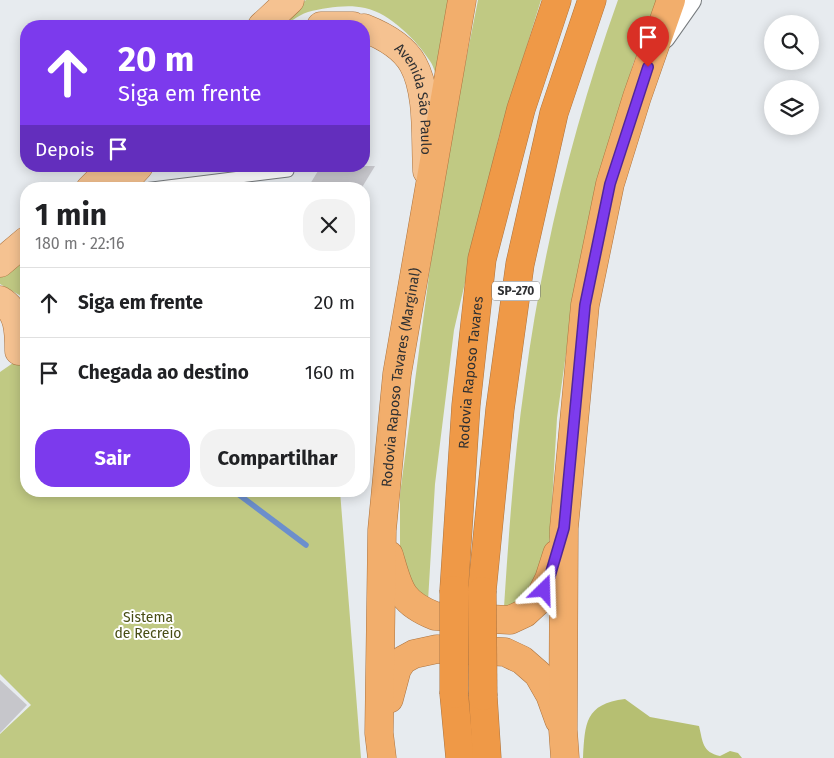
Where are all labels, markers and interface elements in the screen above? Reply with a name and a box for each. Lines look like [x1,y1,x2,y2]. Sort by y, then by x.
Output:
map controls [764,15,819,135]
button: search [764,15,819,70]
pin [627,16,669,67]
icon: arrive [634,23,662,51]
text: 20 m [118,38,194,80]
icon: ahead [35,40,100,105]
street label: Avenida São Paulo [391,40,434,155]
text: Siga em frente [118,80,261,107]
button: layers [764,80,819,135]
icon: arrive [104,135,132,163]
text: Depois [35,138,94,161]
text: 1 min [35,197,107,233]
button: close [303,199,355,251]
text: 180 m · 22:16 [35,234,124,253]
street label: Rodovia Raposo Tavares (Marginal) [378,267,424,488]
road number: SP-270 [492,282,540,300]
icon: ahead [35,289,63,317]
text: Siga em frente [78,291,203,314]
text: 20 m [314,291,355,314]
street label: Rodovia Raposo Tavares [455,295,487,450]
icon: arrive [35,359,63,387]
text: Chegada ao destino [78,361,249,384]
text: 160 m [305,361,355,384]
button: Sair [35,429,190,487]
button: Compartilhar [200,429,355,487]
position arrow [517,563,569,615]
park label: Sistema de Recreio [114,609,182,642]

